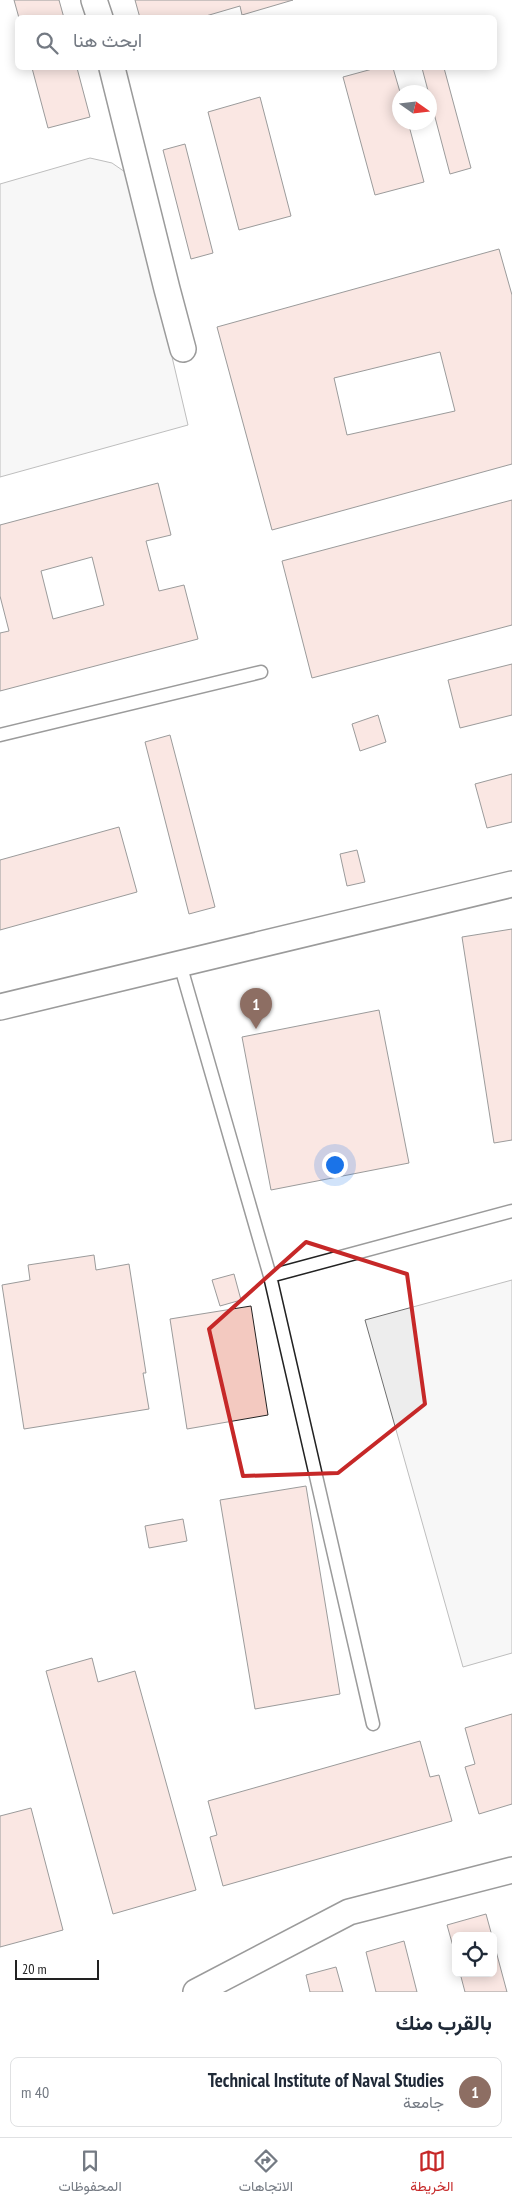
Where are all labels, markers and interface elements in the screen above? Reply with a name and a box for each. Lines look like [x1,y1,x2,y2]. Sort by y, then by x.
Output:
search box [15,15,497,70]
text: ابحث هنا [73,28,142,52]
icon: search [33,29,61,57]
north arrow [392,85,437,130]
pin: 1 [240,988,272,1029]
your location [322,1152,348,1178]
map controls [452,1932,497,1977]
button: locate [452,1932,497,1977]
scale bar [15,1957,99,1980]
text: 20 m [22,1960,47,1978]
text: بالقرب منك [395,2009,492,2036]
text: Technical Institute of Naval Studies [208,2068,444,2092]
text: 40 m [21,2082,49,2102]
text: 1 [471,2082,479,2102]
text: جامعة [403,2092,444,2112]
tab: المحفوظات [59,2147,122,2199]
tab: الاتجاهات [239,2147,293,2199]
tab: الخريطة [410,2147,453,2199]

